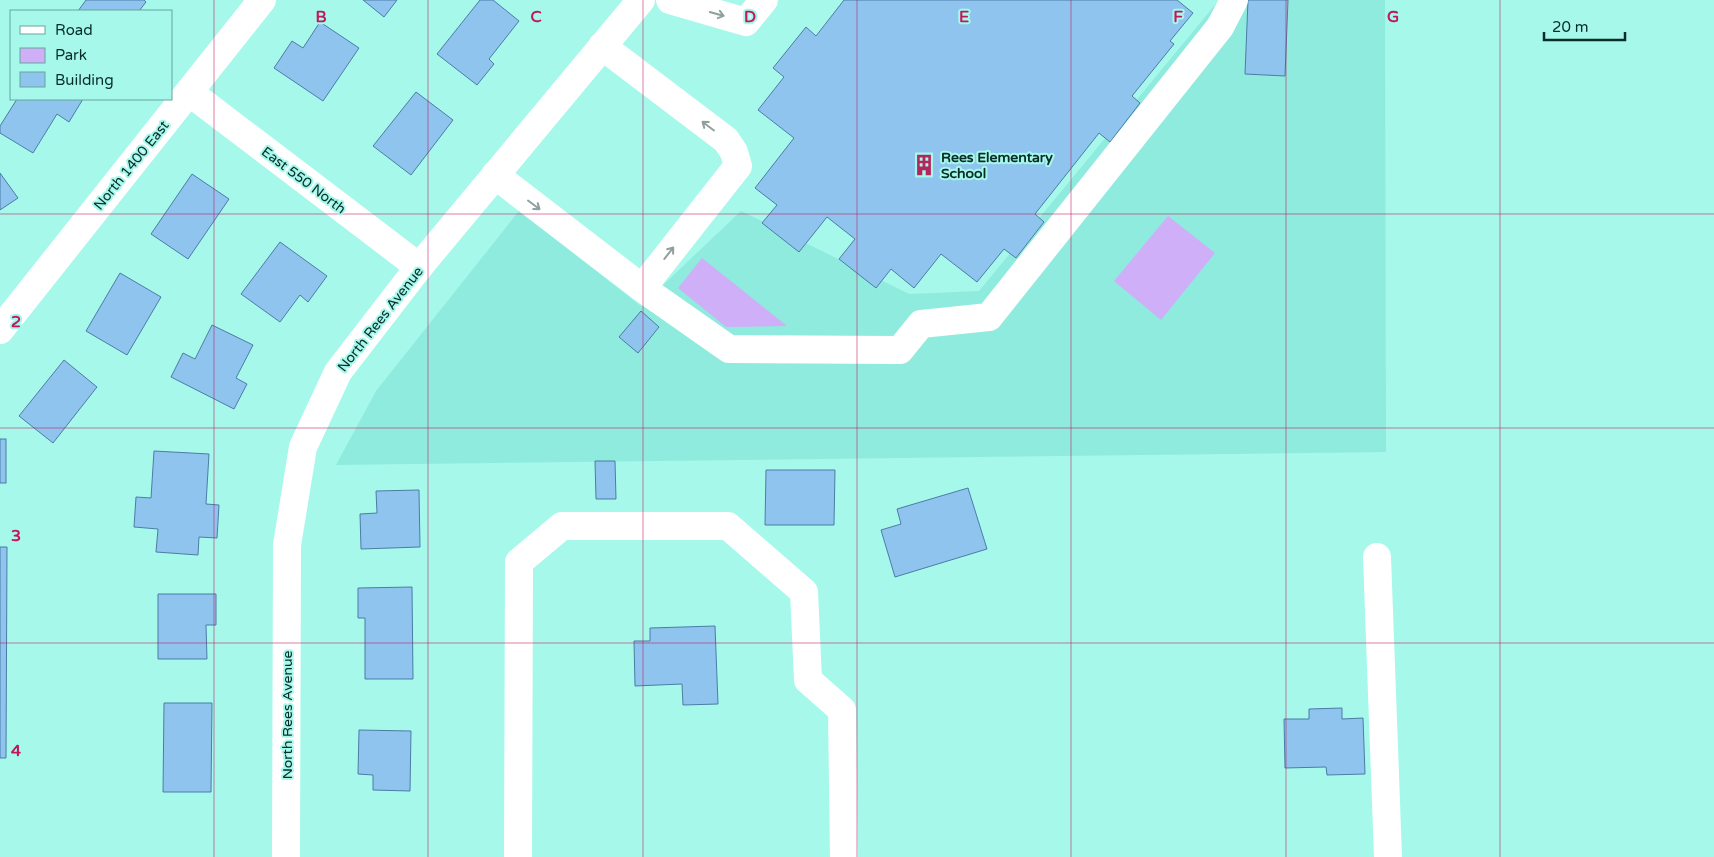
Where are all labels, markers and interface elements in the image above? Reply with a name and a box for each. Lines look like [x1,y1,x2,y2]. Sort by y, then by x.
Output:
text: B [315,7,327,27]
text: C [530,7,542,27]
text: D [744,7,756,27]
text: E [959,7,969,27]
text: F [1173,7,1183,27]
text: G [1387,7,1399,27]
one-way arrow [708,9,724,19]
legend [10,10,172,100]
scale bar [1544,10,1625,42]
text: 20 m [1552,18,1589,36]
text: Road [55,21,93,39]
text: Park [55,46,87,64]
text: Building [55,71,114,89]
street label: North 1400 East [90,117,173,213]
one-way arrow [702,121,715,132]
street label: East 550 North [258,143,349,218]
place label: Rees Elementary School [941,149,1053,182]
building icon: Rees Elementary School [911,152,937,178]
one-way arrow [527,200,541,210]
one-way arrow [664,247,675,260]
street label: North Rees Avenue [334,263,427,375]
text: 2 [11,312,21,332]
text: 3 [11,526,21,546]
street label: North Rees Avenue [279,651,296,779]
text: 4 [11,741,21,761]

